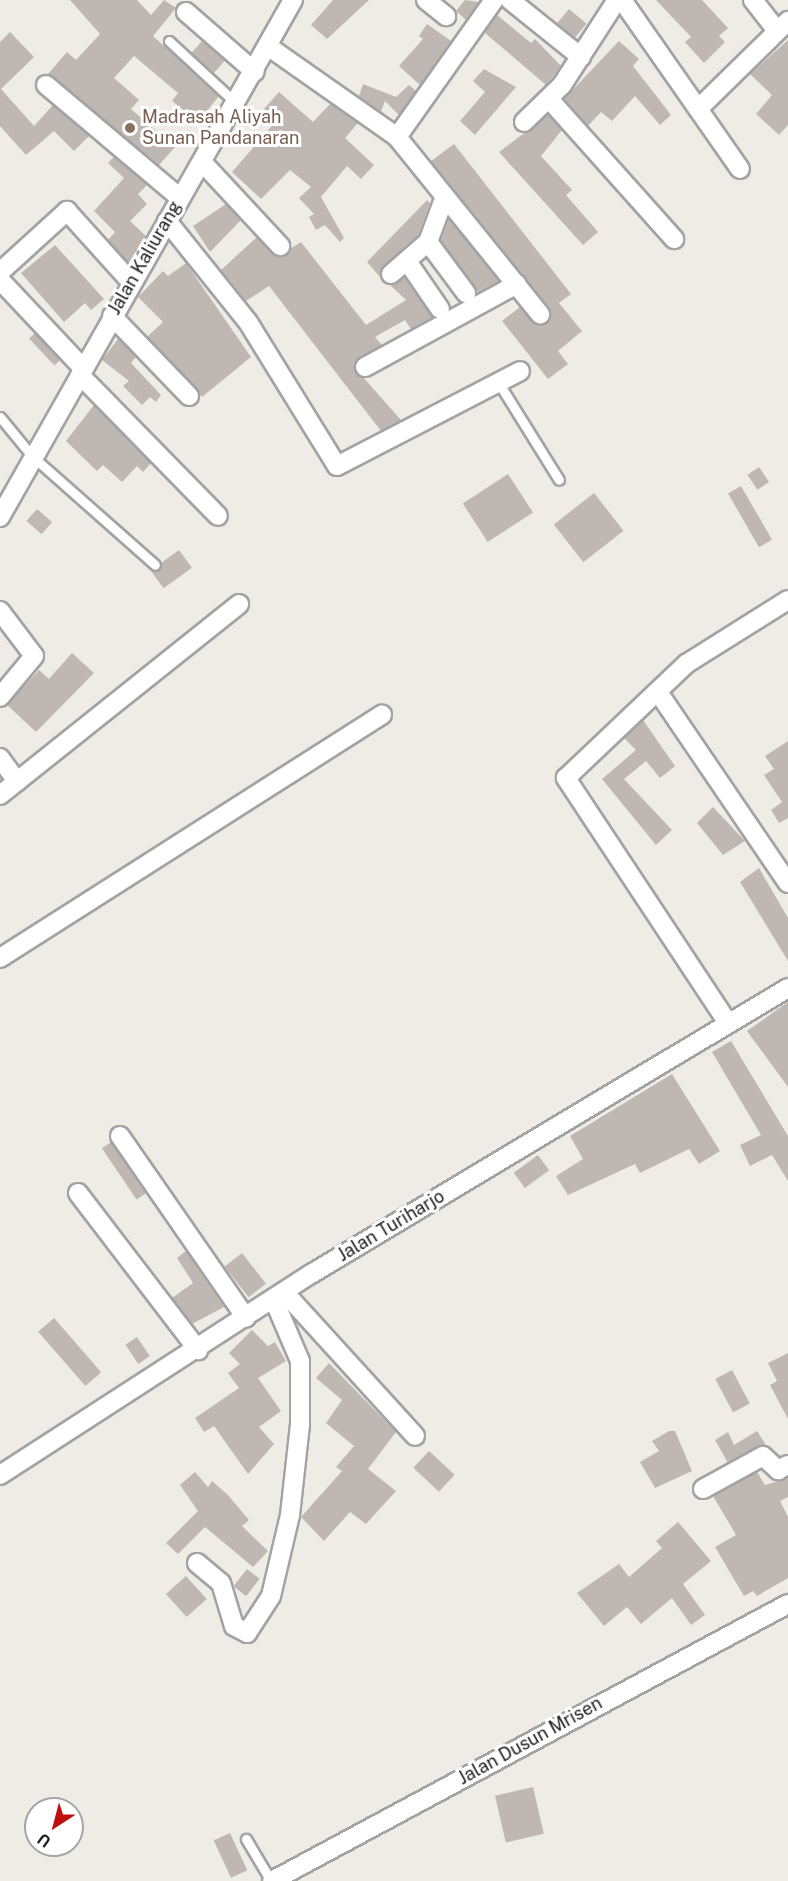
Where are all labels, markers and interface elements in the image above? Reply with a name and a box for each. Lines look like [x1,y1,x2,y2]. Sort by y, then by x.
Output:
place label: Madrasah Aliyah Sunan Pandanaran [142,107,299,150]
marker: Madrasah Aliyah Sunan Pandanaran [123,121,137,135]
street label: Jalan Kaliurang [104,197,186,319]
street label: Jalan Turiharjo [334,1186,448,1266]
street label: Jalan Dusun Mrisen [454,1692,606,1790]
north arrow [24,1797,84,1857]
text: U [34,1829,55,1851]

